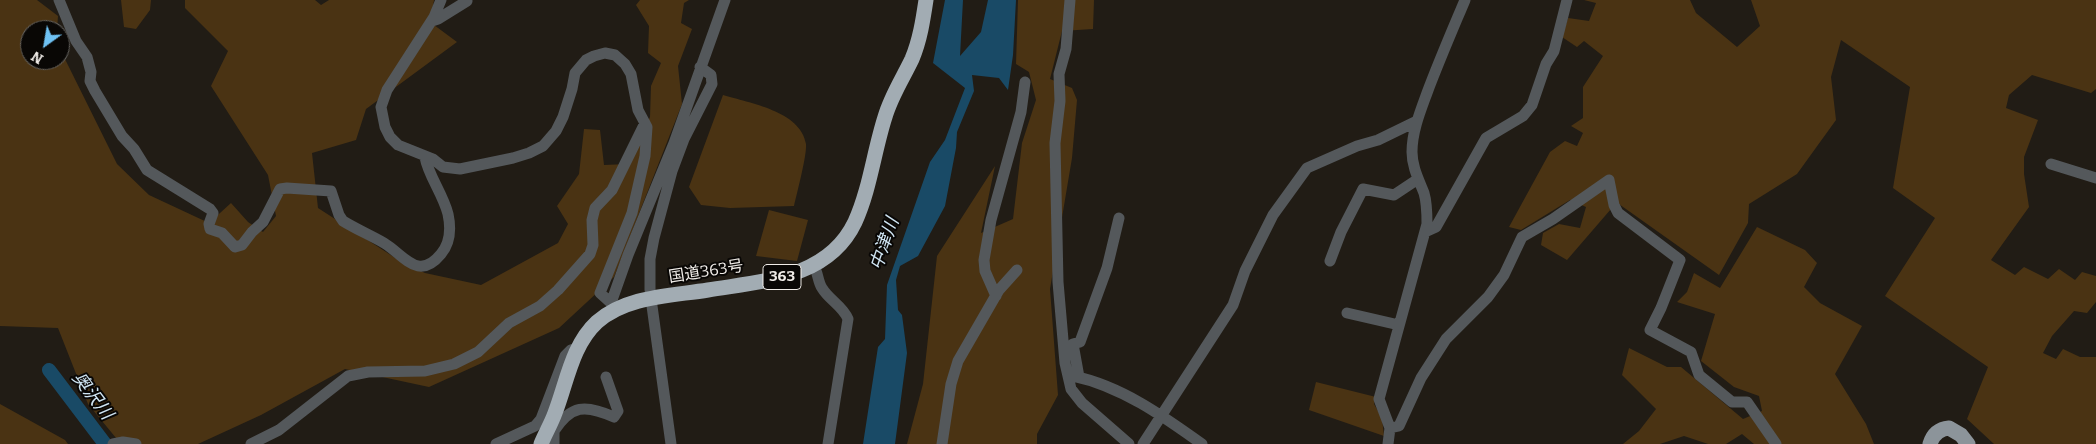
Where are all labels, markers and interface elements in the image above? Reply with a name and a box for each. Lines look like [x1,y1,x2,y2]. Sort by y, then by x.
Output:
north arrow [20,20,70,70]
text: N [28,47,46,67]
water label: 中津川 [866,215,904,273]
street label: 国道363号 [667,257,745,287]
road number: 363 [763,264,801,290]
water label: 奥沢川 [67,368,117,424]

